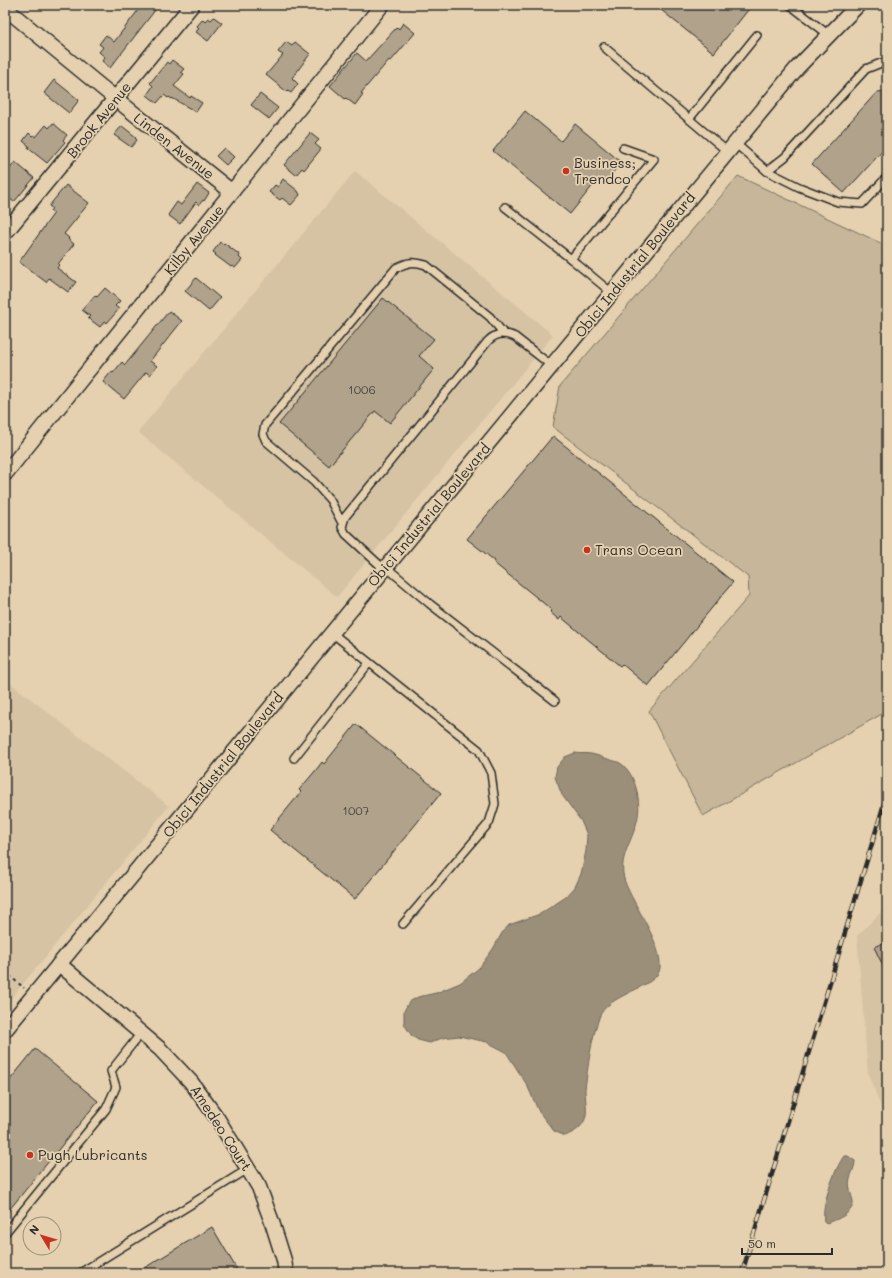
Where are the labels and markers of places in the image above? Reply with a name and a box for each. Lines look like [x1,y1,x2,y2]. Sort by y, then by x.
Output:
place label: Business; Trendco [574,153,636,188]
marker: Business; Trendco [561,166,571,176]
place label: Trans Ocean [595,540,682,559]
marker: Trans Ocean [582,545,592,555]
place label: Pugh Lubricants [38,1145,148,1164]
marker: Pugh Lubricants [25,1150,35,1160]

